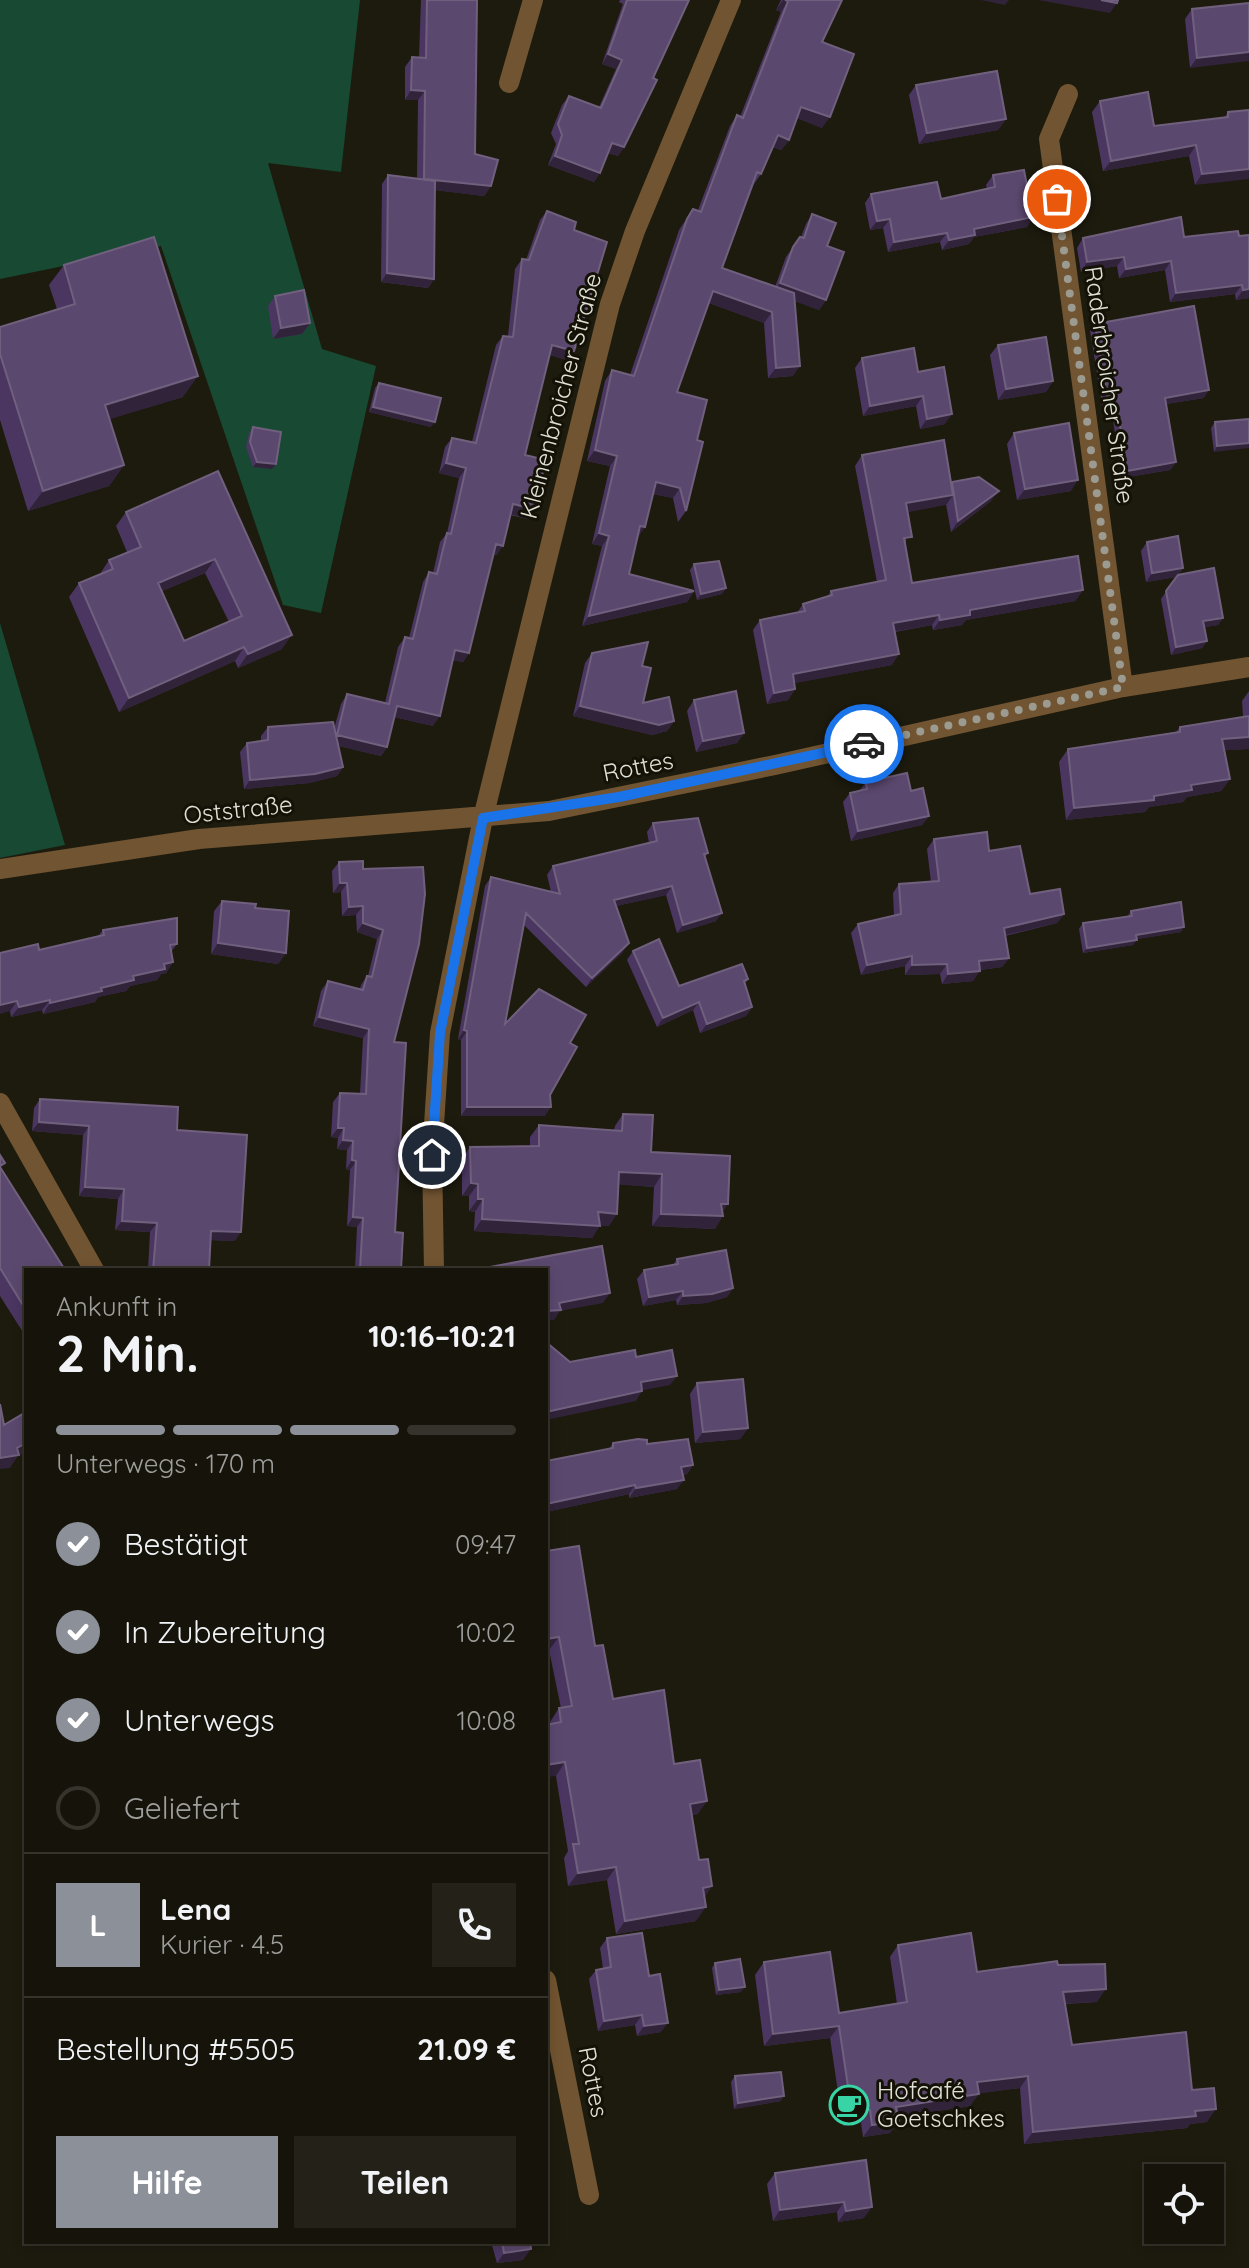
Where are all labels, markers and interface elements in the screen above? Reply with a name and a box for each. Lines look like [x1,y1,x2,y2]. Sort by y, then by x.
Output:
pin [1023,165,1091,233]
icon: bag [1035,177,1079,221]
street label: Raderbroicher Straße [1078,264,1142,506]
street label: Kleinenbroicher Straße [513,270,607,522]
courier [824,704,904,784]
icon: car [842,722,886,766]
street label: Rottes [600,744,676,788]
street label: Oststraße [182,788,294,830]
pin [398,1121,466,1189]
icon: home [410,1133,454,1177]
text: Ankunft in [56,1290,177,1323]
text: 10:16–10:21 [368,1317,516,1355]
text: 2 Min. [56,1320,199,1385]
text: Unterwegs · 170 m [56,1447,275,1480]
icon: check [56,1522,100,1566]
text: Bestätigt [124,1525,248,1563]
text: 09:47 [455,1528,516,1561]
icon: check [56,1610,100,1654]
text: In Zubereitung [124,1613,326,1651]
text: 10:02 [456,1616,516,1649]
icon: check [56,1698,100,1742]
text: Unterwegs [124,1701,275,1739]
text: 10:08 [457,1704,516,1737]
text: Geliefert [124,1789,240,1827]
button: phone [432,1883,516,1967]
text: Lena [160,1890,231,1928]
text: L [90,1906,106,1944]
text: Kurier · 4.5 [160,1928,284,1961]
text: Bestellung #5505 [56,2030,295,2068]
text: 21.09 € [417,2030,516,2068]
street label: Rottes [572,2044,616,2120]
place label: Hofcafé Goetschkes [877,2075,1005,2133]
cafe icon: Hofcafé Goetschkes [828,2084,870,2126]
button: Hilfe [56,2136,278,2228]
button: Teilen [294,2136,516,2228]
map controls [1144,2164,1224,2244]
button: locate [1144,2164,1224,2244]

